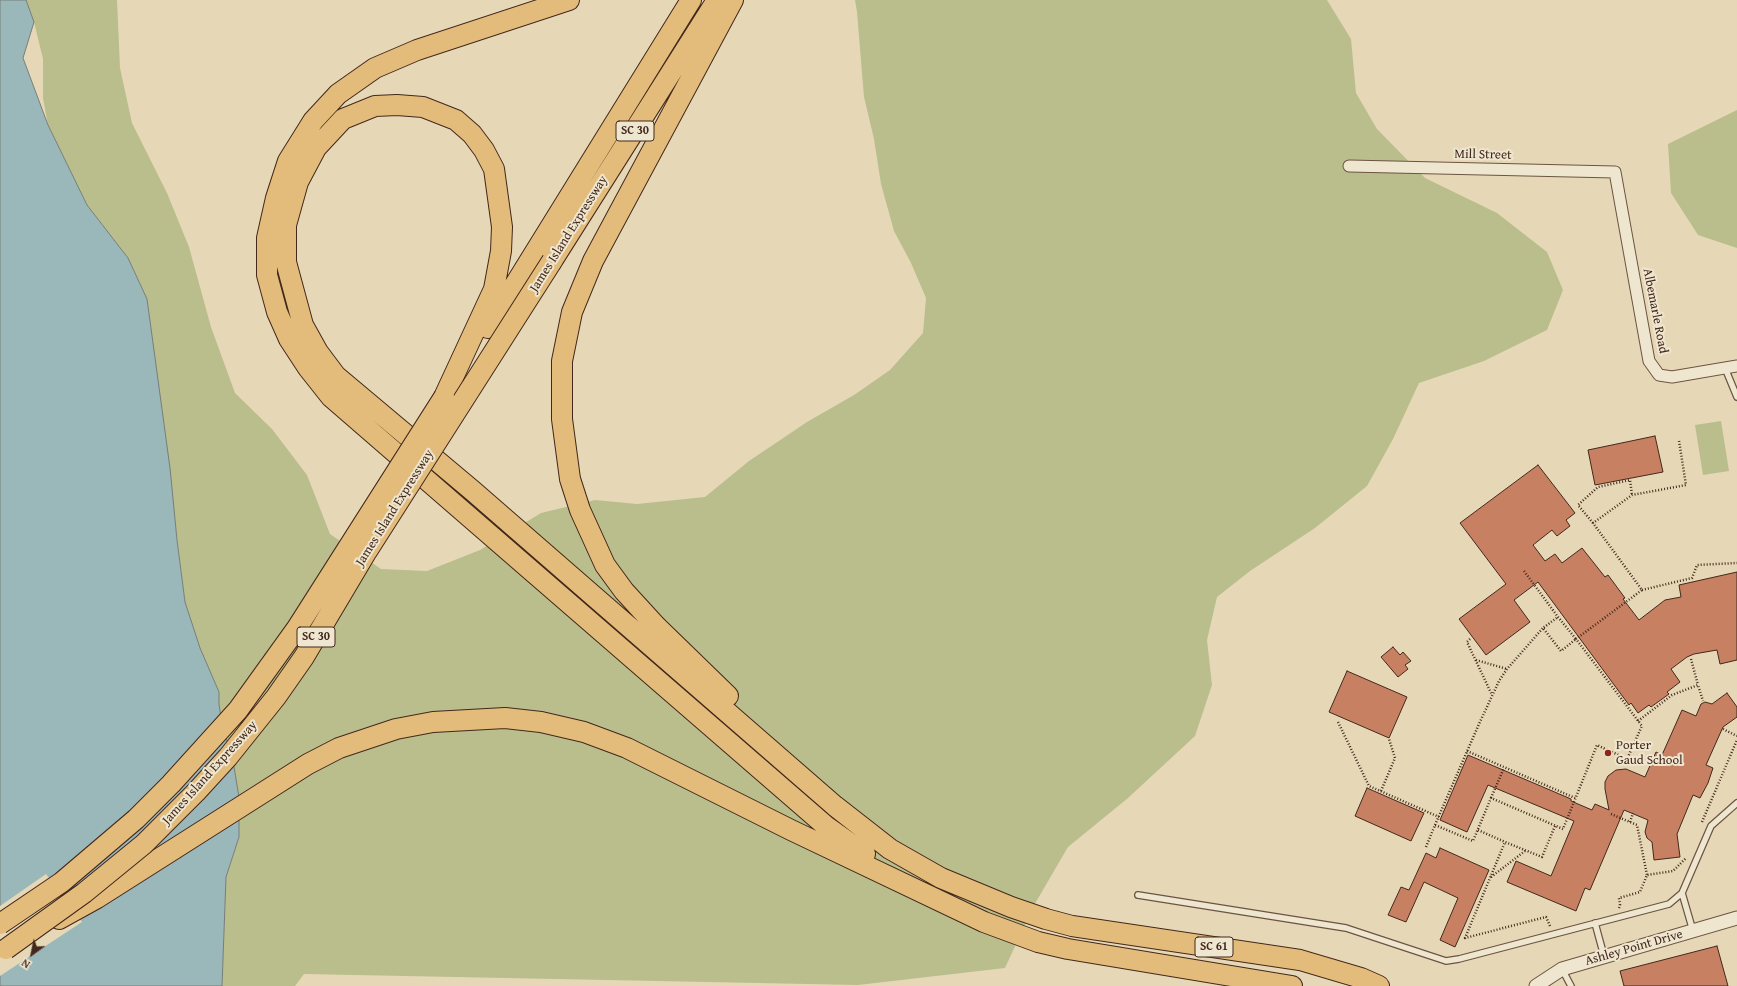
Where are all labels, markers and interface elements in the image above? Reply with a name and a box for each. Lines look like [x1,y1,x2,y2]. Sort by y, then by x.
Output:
road number: SC 30 [616,121,654,141]
street label: Mill Street [1454,147,1512,163]
street label: James Island Expressway [527,173,611,295]
street label: Albemarle Road [1639,267,1671,355]
street label: James Island Expressway [353,447,437,569]
road number: SC 30 [297,627,335,647]
street label: James Island Expressway [159,718,261,828]
place label: Porter Gaud School [1616,738,1683,769]
marker: Porter Gaud School [1603,748,1613,758]
street label: Ashley Point Drive [1583,927,1685,969]
north arrow [12,934,52,974]
road number: SC 61 [1195,937,1233,957]
text: N [18,955,33,973]

